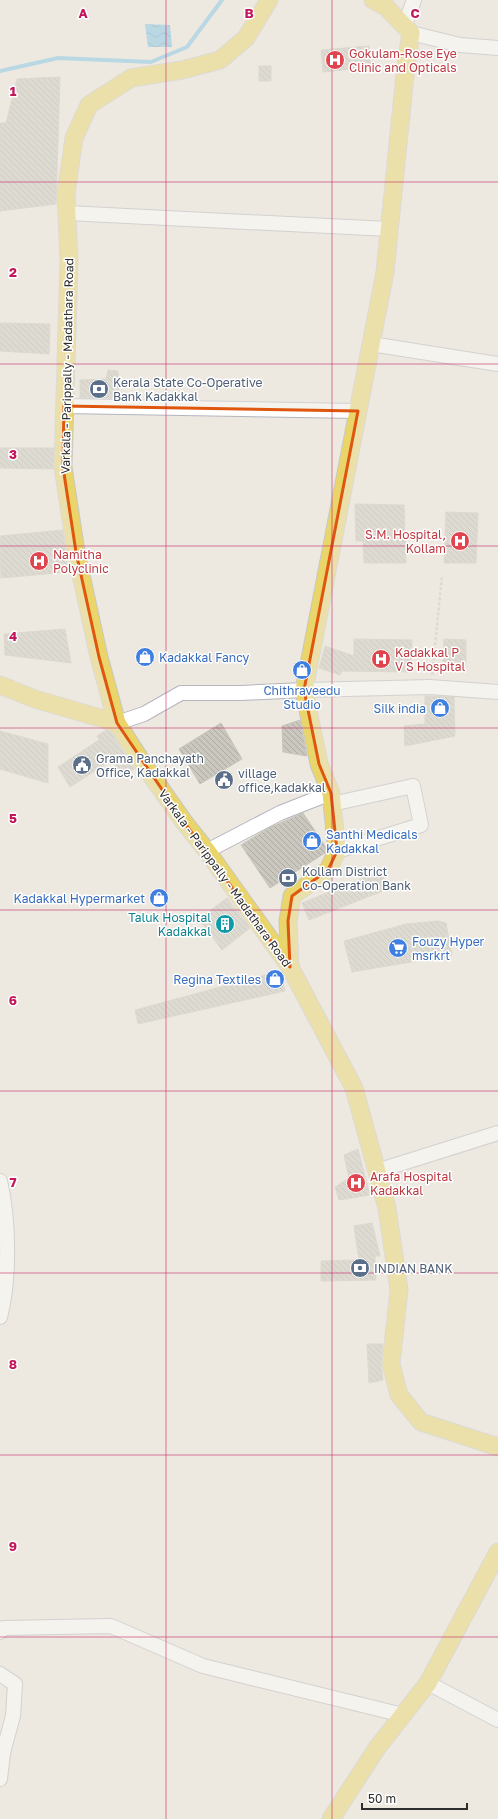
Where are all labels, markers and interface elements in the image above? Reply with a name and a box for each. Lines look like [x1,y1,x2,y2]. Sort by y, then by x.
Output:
text: A [78,5,88,21]
text: B [244,5,254,21]
text: C [410,5,420,21]
place label: Gokulam-Rose Eye Clinic and Opticals [349,46,457,75]
hospital icon: Gokulam-Rose Eye Clinic and Opticals [324,49,346,71]
text: 1 [10,83,17,99]
street label: Varkala - Parippally - Madathara Road [58,258,76,474]
text: 2 [9,264,17,280]
place label: Kerala State Co-Operative Bank Kadakkal [113,375,262,404]
bank icon: Kerala State Co-Operative Bank Kadakkal [88,378,110,400]
text: 3 [9,446,17,462]
place label: S.M. Hospital, Kollam [365,527,446,556]
hospital icon: S.M. Hospital, Kollam [449,530,471,552]
place label: Namitha Polyclinic [53,547,109,576]
hospital icon: Namitha Polyclinic [28,550,50,572]
text: 4 [9,628,17,644]
place label: Kadakkal P V S Hospital [395,645,466,674]
shop icon: Kadakkal Fancy [134,646,156,668]
hospital icon: Kadakkal P V S Hospital [370,648,392,670]
place label: Kadakkal Fancy [159,650,250,665]
shop icon: Chithraveedu Studio [291,659,313,681]
place label: Chithraveedu Studio [263,683,341,712]
shop icon: Silk india [429,697,451,719]
place label: Silk india [374,701,426,716]
place label: Grama Panchayath Office, Kadakkal [96,751,204,780]
public building icon: Grama Panchayath Office, Kadakkal [71,754,93,776]
place label: village office,kadakkal [238,766,326,795]
public building icon: village office,kadakkal [213,769,235,791]
street label: Varkala - Parippally - Madathara Road [155,786,295,970]
text: 5 [9,810,17,826]
place label: Santhi Medicals Kadakkal [326,827,418,856]
shop icon: Santhi Medicals Kadakkal [301,830,323,852]
place label: Kollam District Co-Operation Bank [302,864,411,893]
bank icon: Kollam District Co-Operation Bank [277,867,299,889]
shop icon: Kadakkal Hypermarket [148,887,170,909]
place label: Kadakkal Hypermarket [14,891,145,906]
place label: Taluk Hospital Kadakkal [128,910,211,939]
building icon: Taluk Hospital Kadakkal [214,913,236,935]
place label: Fouzy Hyper msrkrt [412,934,485,963]
supermarket icon: Fouzy Hyper msrkrt [387,937,409,959]
shop icon: Regina Textiles [264,968,286,990]
place label: Regina Textiles [173,972,261,987]
text: 6 [9,992,17,1008]
place label: Arafa Hospital Kadakkal [370,1169,452,1198]
hospital icon: Arafa Hospital Kadakkal [345,1172,367,1194]
text: 7 [9,1174,17,1190]
bank icon: INDIAN BANK [349,1257,371,1279]
place label: INDIAN BANK [374,1261,452,1276]
text: 8 [9,1356,17,1372]
text: 9 [9,1538,17,1554]
scale bar [362,1785,467,1811]
text: 50 m [368,1791,396,1806]

